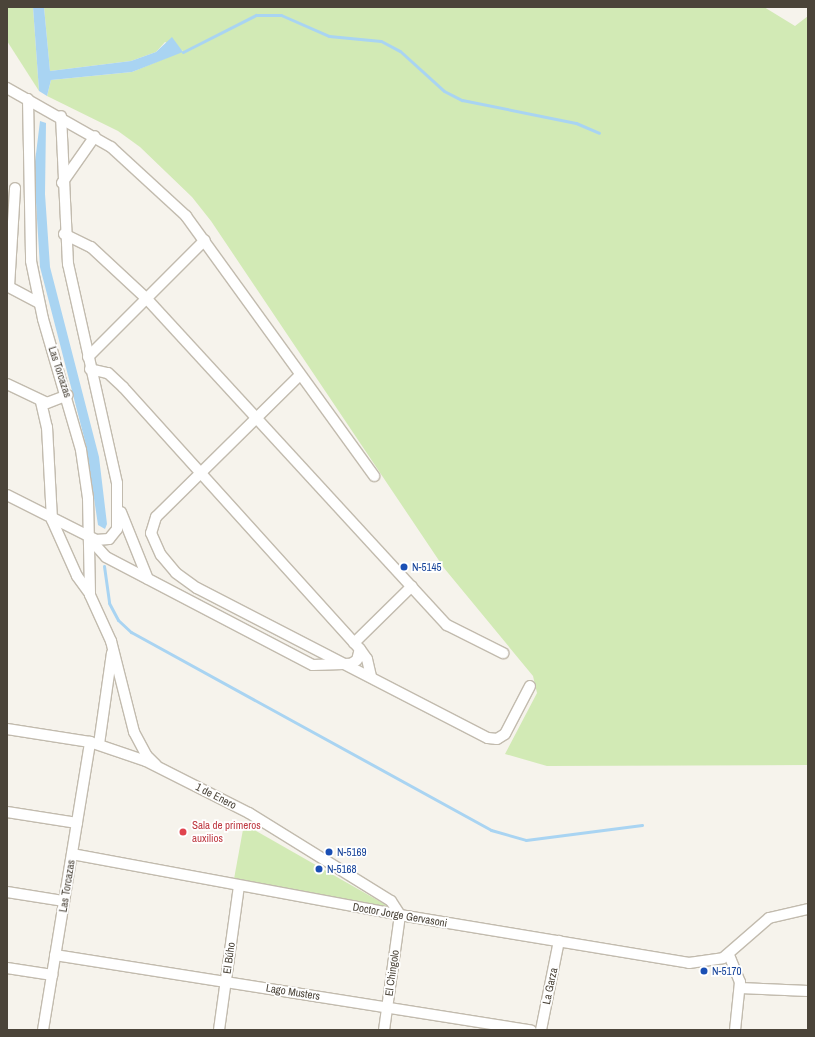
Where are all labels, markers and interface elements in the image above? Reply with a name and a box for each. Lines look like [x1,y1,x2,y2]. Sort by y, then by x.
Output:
street label: Las Torcazas [46,345,74,399]
place label: N-5145 [412,560,442,574]
marker: N-5145 [399,562,409,572]
street label: 1 de Enero [193,780,239,812]
place label: Sala de primeros auxilios [192,819,261,845]
marker: Sala de primeros auxilios [177,826,189,838]
place label: N-5169 [337,845,367,859]
marker: N-5169 [324,847,334,857]
street label: Las Torcazas [56,859,78,913]
place label: N-5168 [327,862,357,876]
marker: N-5168 [314,864,324,874]
street label: Doctor Jorge Gervasoni [352,900,448,930]
street label: El Búho [220,941,238,975]
street label: El Chingolo [382,949,402,997]
place label: N-5170 [712,964,742,978]
street label: La Garza [540,966,560,1006]
marker: N-5170 [699,966,709,976]
street label: Lago Musters [265,981,321,1003]

